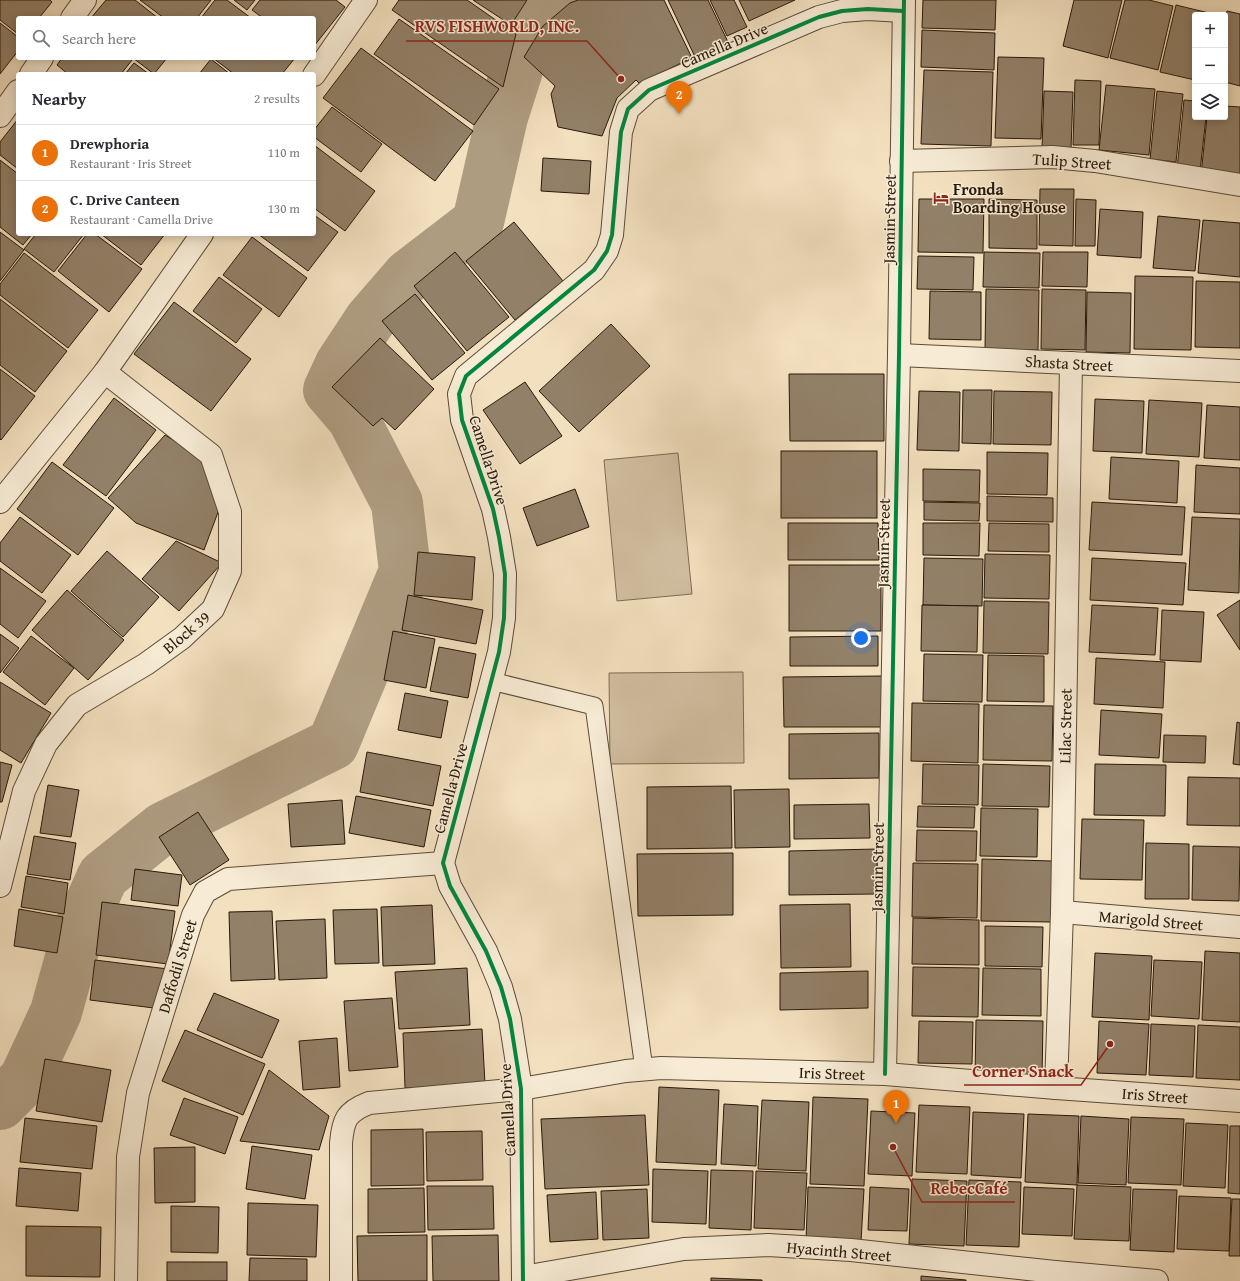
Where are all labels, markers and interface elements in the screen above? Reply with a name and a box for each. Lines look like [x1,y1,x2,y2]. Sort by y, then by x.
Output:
callout: RVS FISHWORLD, INC. [406,12,587,41]
map controls [1192,12,1228,120]
button: + [1192,12,1228,48]
text: RVS FISHWORLD, INC. [415,13,579,38]
search box [16,16,316,60]
street label: Camella Drive [677,16,771,74]
icon: search [30,27,52,49]
text: Search here [62,28,136,49]
button: − [1192,48,1228,84]
pin: 2 [666,81,692,114]
button: layers [1192,84,1228,120]
text: Nearby [32,86,86,111]
text: 2 results [254,89,300,108]
text: Drewphoria [70,133,149,154]
text: 1 [42,143,48,162]
text: 110 m [268,143,300,162]
street label: Tulip Street [1032,146,1113,176]
text: Restaurant · Iris Street [70,154,192,173]
street label: Jasmin Street [876,174,902,266]
place label: Fronda Boarding House [953,177,1066,219]
text: C. Drive Canteen [70,189,180,210]
hotel icon: Fronda Boarding House [932,189,950,207]
text: 2 [42,199,48,218]
text: 130 m [268,199,300,218]
text: Restaurant · Camella Drive [70,210,213,229]
street label: Shasta Street [1024,349,1114,377]
street label: Camella Drive [463,412,515,508]
street label: Jasmin Street [870,498,896,590]
street label: Block 39 [157,605,215,659]
your location [851,628,871,648]
street label: Lilac Street [1052,688,1078,764]
street label: Camella Drive [426,740,474,836]
street label: Jasmin Street [864,822,890,914]
street label: Marigold Street [1098,903,1205,937]
street label: Daffodil Street [151,916,203,1016]
callout: Corner Snack [964,1056,1081,1085]
text: Corner Snack [972,1058,1074,1083]
street label: Iris Street [798,1060,866,1086]
street label: Camella Drive [493,1063,521,1157]
street label: Iris Street [1121,1081,1189,1109]
pin: 1 [883,1090,909,1123]
callout: RebecCafé [922,1173,1015,1202]
text: RebecCafé [931,1175,1008,1200]
street label: Hyacinth Street [786,1234,893,1268]

